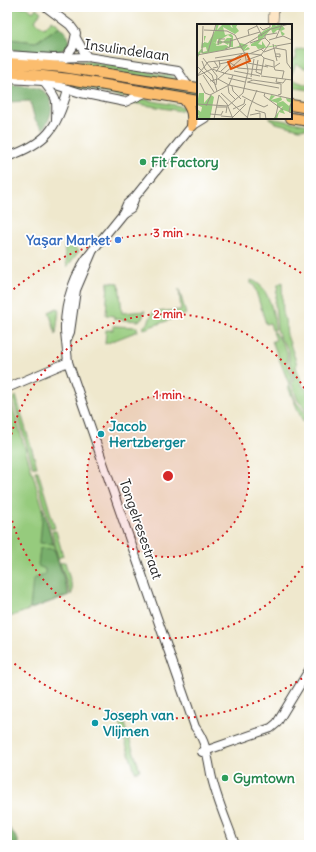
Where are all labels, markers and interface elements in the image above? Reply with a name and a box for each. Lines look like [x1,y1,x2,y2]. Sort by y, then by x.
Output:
inset map [197,24,292,119]
street label: Insulindelaan [83,35,171,65]
place label: Fit Factory [151,153,219,171]
marker: Fit Factory [138,157,148,167]
text: 3 min [153,225,183,240]
place label: Yaşar Market [25,231,110,249]
marker: Yaşar Market [113,235,123,245]
text: 2 min [153,306,183,321]
text: 1 min [154,387,182,402]
place label: Jacob Hertzberger [109,417,186,451]
marker: Jacob Hertzberger [96,429,106,439]
centre of rings [161,469,175,483]
street label: Tongelresestraat [115,476,167,582]
place label: Joseph van Vlijmen [103,706,174,740]
marker: Joseph van Vlijmen [90,718,100,728]
place label: Gymtown [233,769,295,787]
marker: Gymtown [220,773,230,783]

